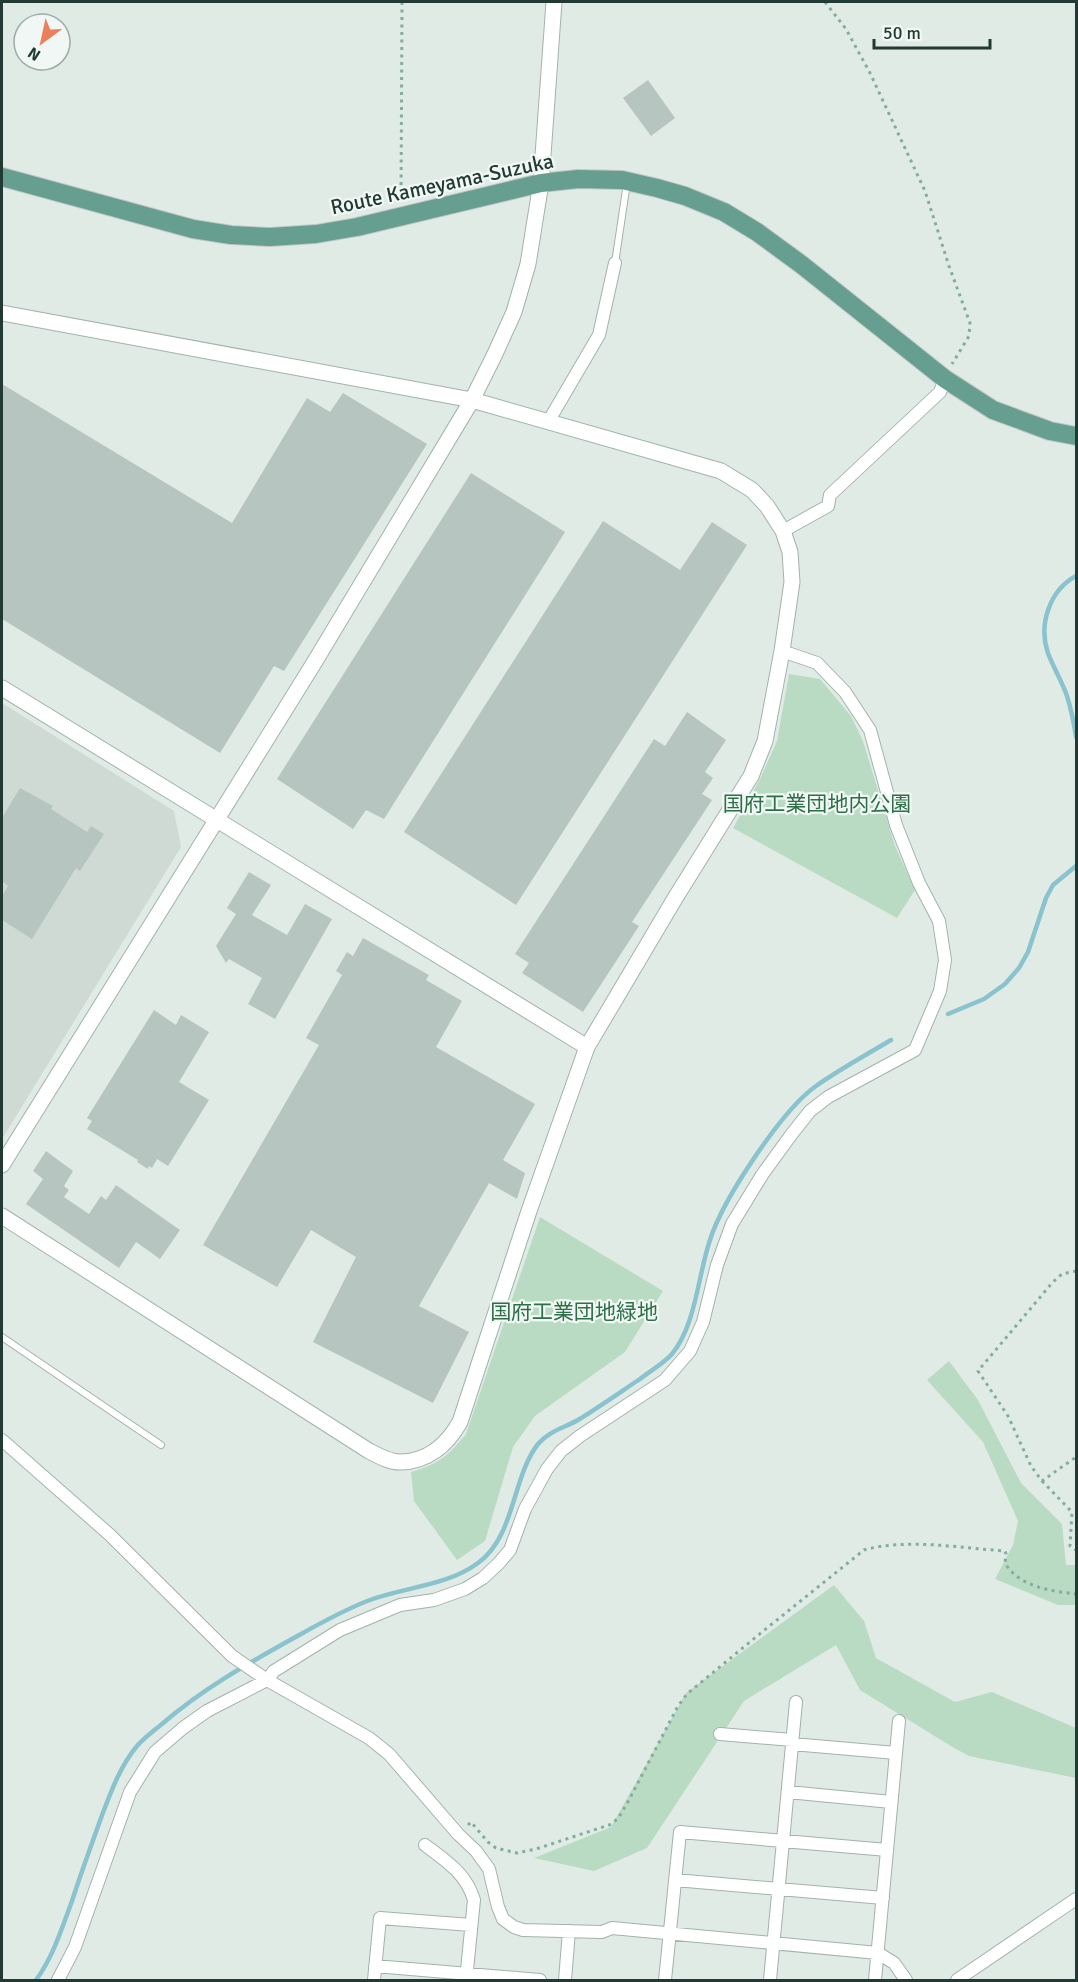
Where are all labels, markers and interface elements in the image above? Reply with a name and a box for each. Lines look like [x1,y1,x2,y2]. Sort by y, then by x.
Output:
north arrow [12,12,72,72]
scale bar [874,12,990,50]
text: 50 m [883,22,921,44]
text: N [24,42,44,65]
street label: Route Kameyama-Suzuka [328,148,556,220]
park label: 国府工業団地内公園 [723,791,912,817]
park label: 国府工業団地緑地 [490,1299,658,1325]

